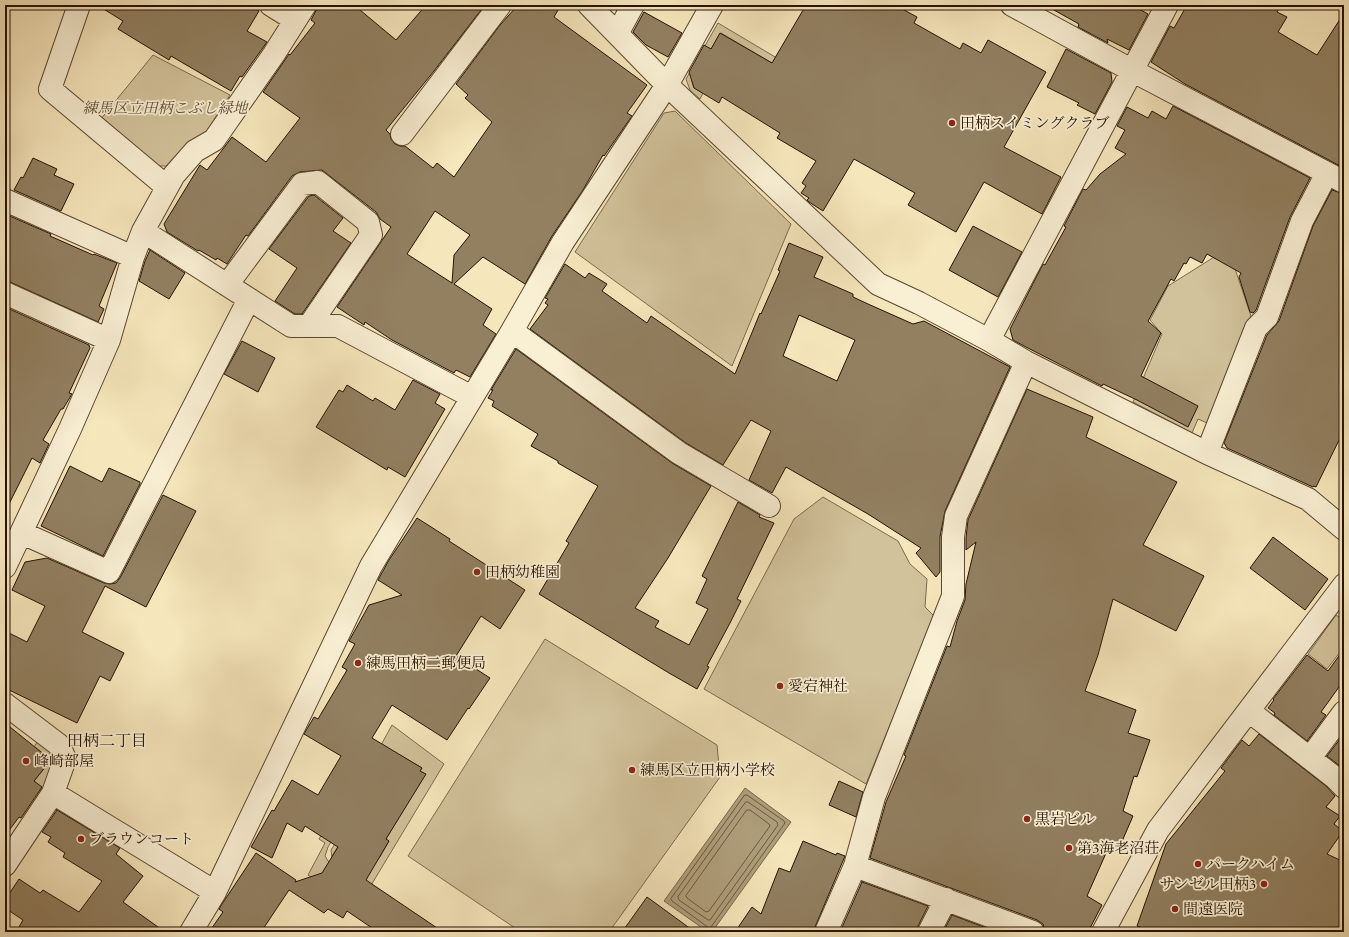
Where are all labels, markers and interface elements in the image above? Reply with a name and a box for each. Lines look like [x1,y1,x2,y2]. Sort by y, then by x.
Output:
park label: 練馬区立田柄こぶし緑地 [82,98,249,117]
place label: 田柄スイミングクラブ [960,113,1109,132]
marker: 田柄スイミングクラブ [947,118,957,128]
place label: 田柄幼稚園 [485,562,560,581]
marker: 田柄幼稚園 [472,567,482,577]
place label: 練馬田柄二郵便局 [366,653,486,672]
marker: 練馬田柄二郵便局 [353,658,363,668]
place label: 愛宕神社 [788,676,848,695]
marker: 愛宕神社 [775,681,785,691]
district label: 田柄二丁目 [67,730,147,751]
place label: 峰崎部屋 [34,751,94,770]
marker: 峰崎部屋 [21,756,31,766]
place label: 練馬区立田柄小学校 [640,760,775,779]
marker: 練馬区立田柄小学校 [627,765,637,775]
place label: 黒岩ビル [1035,809,1095,828]
marker: 黒岩ビル [1022,814,1032,824]
place label: ブラウンコート [89,829,194,848]
marker: ブラウンコート [76,834,86,844]
place label: 第3海老沼荘 [1077,838,1159,857]
marker: 第3海老沼荘 [1064,843,1074,853]
place label: パークハイム [1206,854,1295,873]
marker: パークハイム [1193,859,1203,869]
place label: サンゼル田柄3 [1160,874,1256,893]
marker: サンゼル田柄3 [1259,879,1269,889]
place label: 間遠医院 [1183,899,1243,918]
marker: 間遠医院 [1170,904,1180,914]

